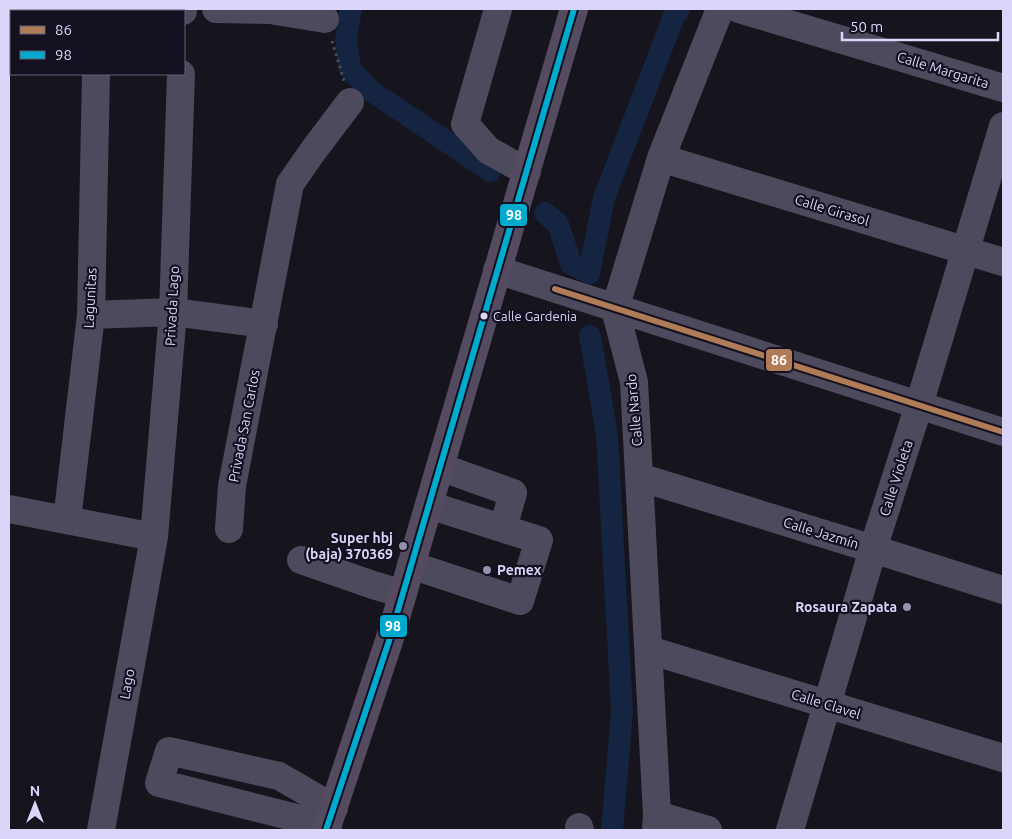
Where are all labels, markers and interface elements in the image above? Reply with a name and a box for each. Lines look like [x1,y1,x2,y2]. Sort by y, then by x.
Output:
legend [10,10,185,75]
scale bar [842,10,998,42]
text: 50 m [850,18,883,35]
text: 86 [55,21,72,38]
text: 98 [55,46,72,63]
street label: Calle Margarita [895,48,991,92]
street label: Calle Girasol [793,191,872,229]
line badge: 98 [499,203,528,227]
text: 98 [506,207,522,223]
street label: Privada Lago [162,266,182,346]
street label: Lagunitas [80,267,100,329]
place label: Calle Gardenia [493,309,577,323]
marker: Calle Gardenia [479,311,489,321]
line badge: 86 [765,348,793,372]
text: 86 [771,352,787,368]
street label: Privada San Carlos [225,368,263,484]
street label: Calle Nardo [623,373,645,447]
street label: Calle Violeta [876,438,916,518]
street label: Calle Jazmín [781,514,861,552]
place label: Super hbj (baja) 370369 [305,530,393,562]
marker: Super hbj (baja) 370369 [397,540,409,552]
place label: Pemex [497,562,542,578]
marker: Pemex [481,564,493,576]
place label: Rosaura Zapata [795,599,897,615]
marker: Rosaura Zapata [901,601,913,613]
line badge: 98 [379,614,408,638]
text: 98 [385,618,401,634]
street label: Lago [116,668,138,700]
street label: Calle Clavel [789,686,863,722]
north arrow [10,779,60,829]
text: N [30,783,40,799]

